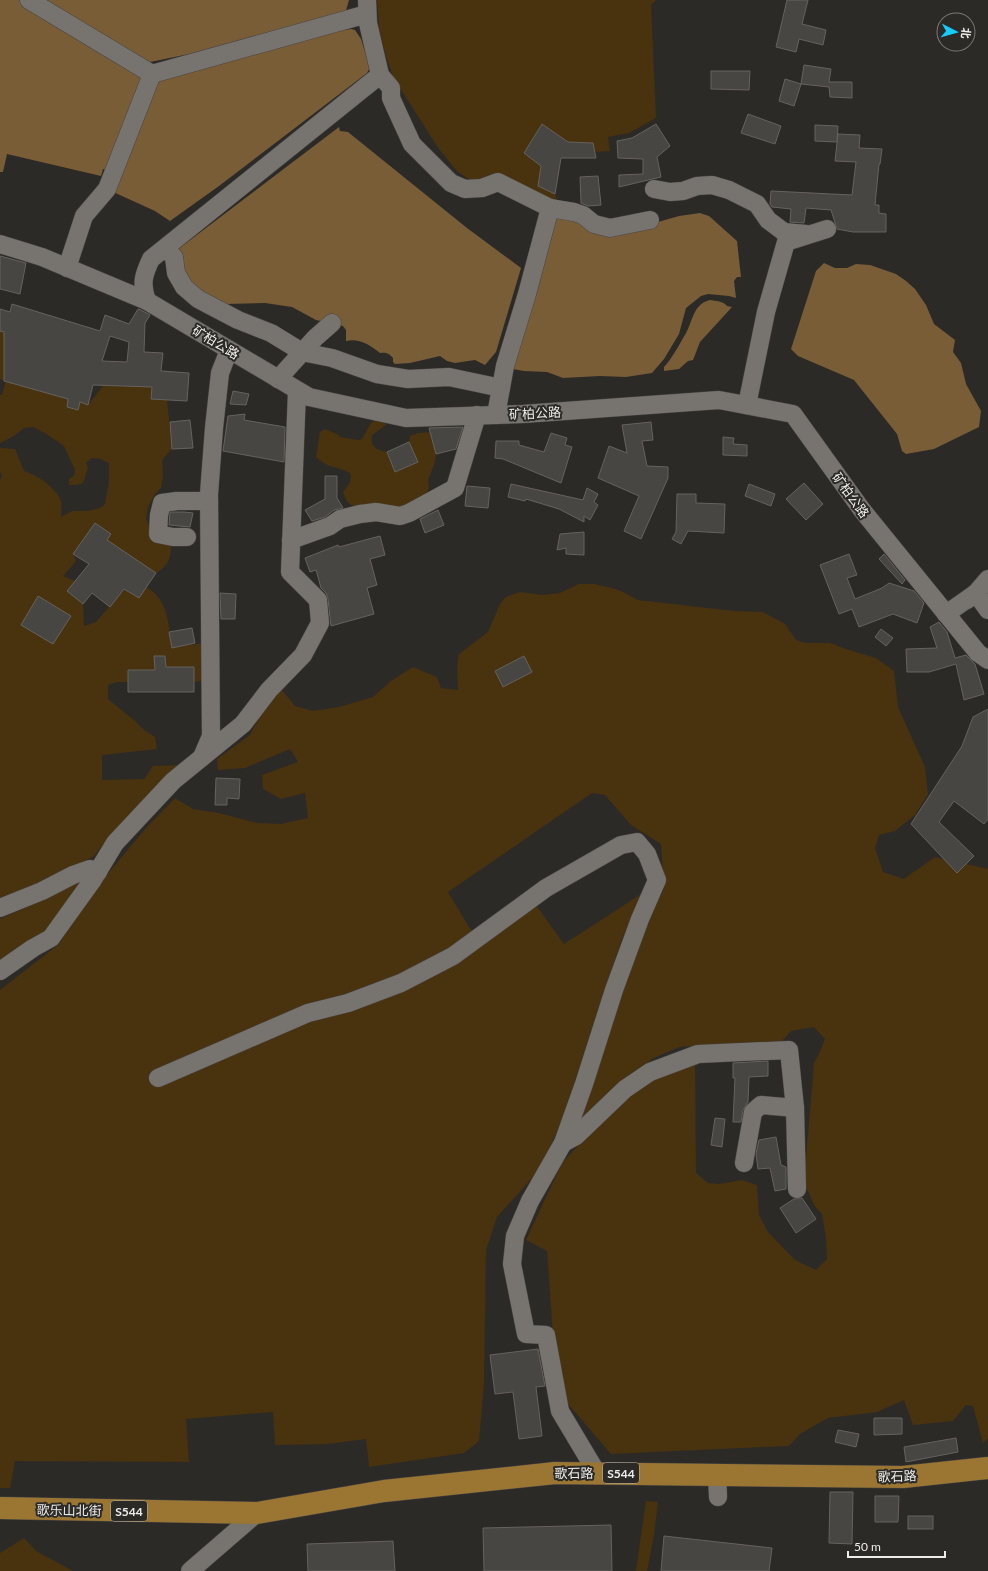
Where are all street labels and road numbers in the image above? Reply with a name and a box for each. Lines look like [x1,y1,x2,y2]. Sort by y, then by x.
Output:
street label: 矿柏公路 [190,322,242,362]
street label: 矿柏公路 [509,404,561,422]
street label: 矿柏公路 [829,469,873,521]
road number: S544 [603,1463,639,1483]
street label: 歌石路 [554,1465,594,1481]
street label: 歌石路 [877,1467,917,1485]
street label: 歌乐山北街 [36,1501,102,1519]
road number: S544 [111,1501,147,1521]

